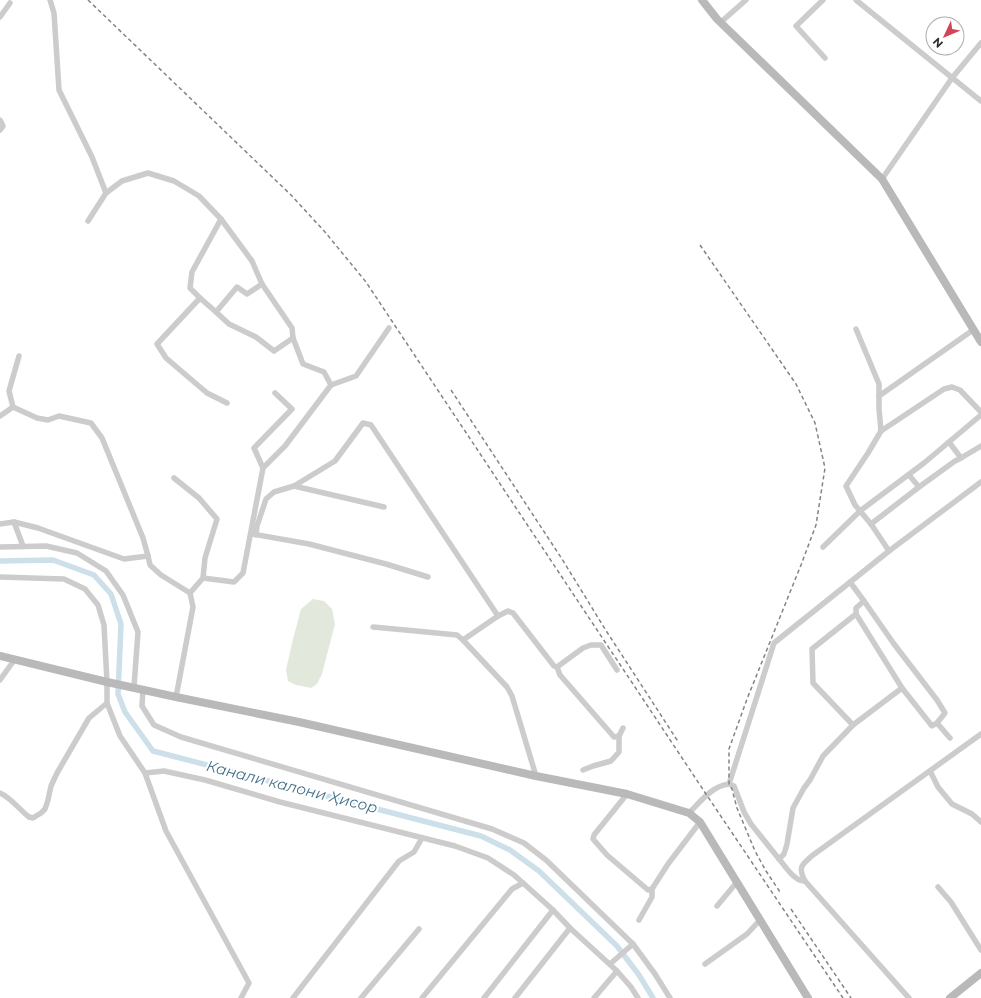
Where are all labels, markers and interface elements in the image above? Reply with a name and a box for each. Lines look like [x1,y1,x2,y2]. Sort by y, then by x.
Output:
north arrow [925,16,965,56]
text: N [930,35,946,51]
water label: Канали калони Ҳисор [204,756,380,817]

